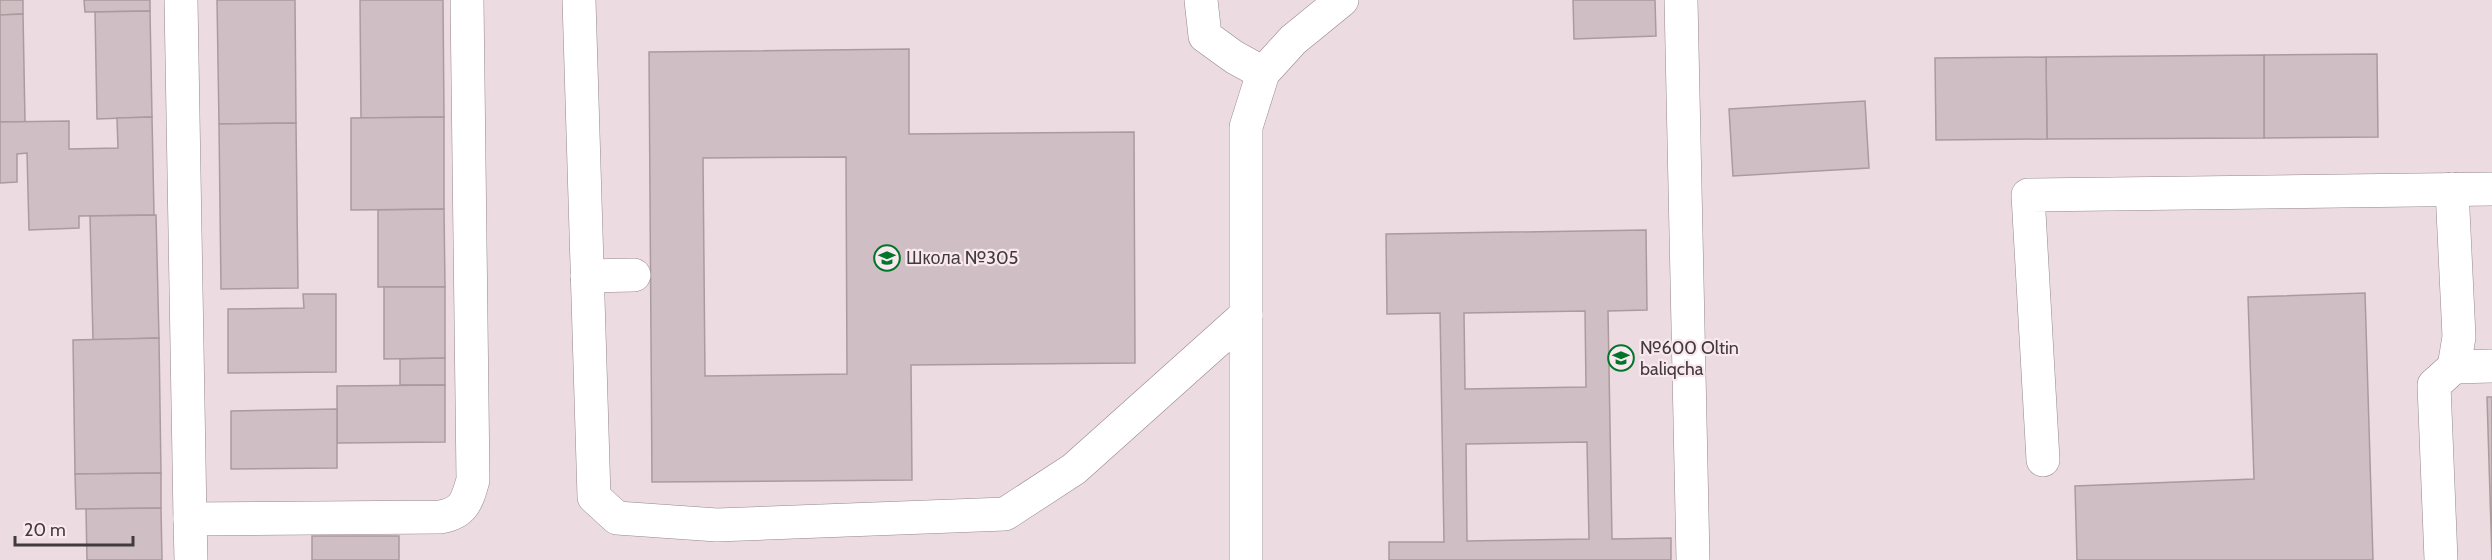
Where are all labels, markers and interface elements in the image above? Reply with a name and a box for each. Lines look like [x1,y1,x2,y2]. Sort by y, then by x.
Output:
school or university icon: Школа №305 [872,243,902,273]
place label: Школа №305 [906,247,1018,269]
place label: №600 Oltin baliqcha [1640,337,1739,380]
school or university icon: №600 Oltin baliqcha [1606,343,1636,373]
scale bar [15,509,134,547]
text: 20 m [24,519,66,541]

